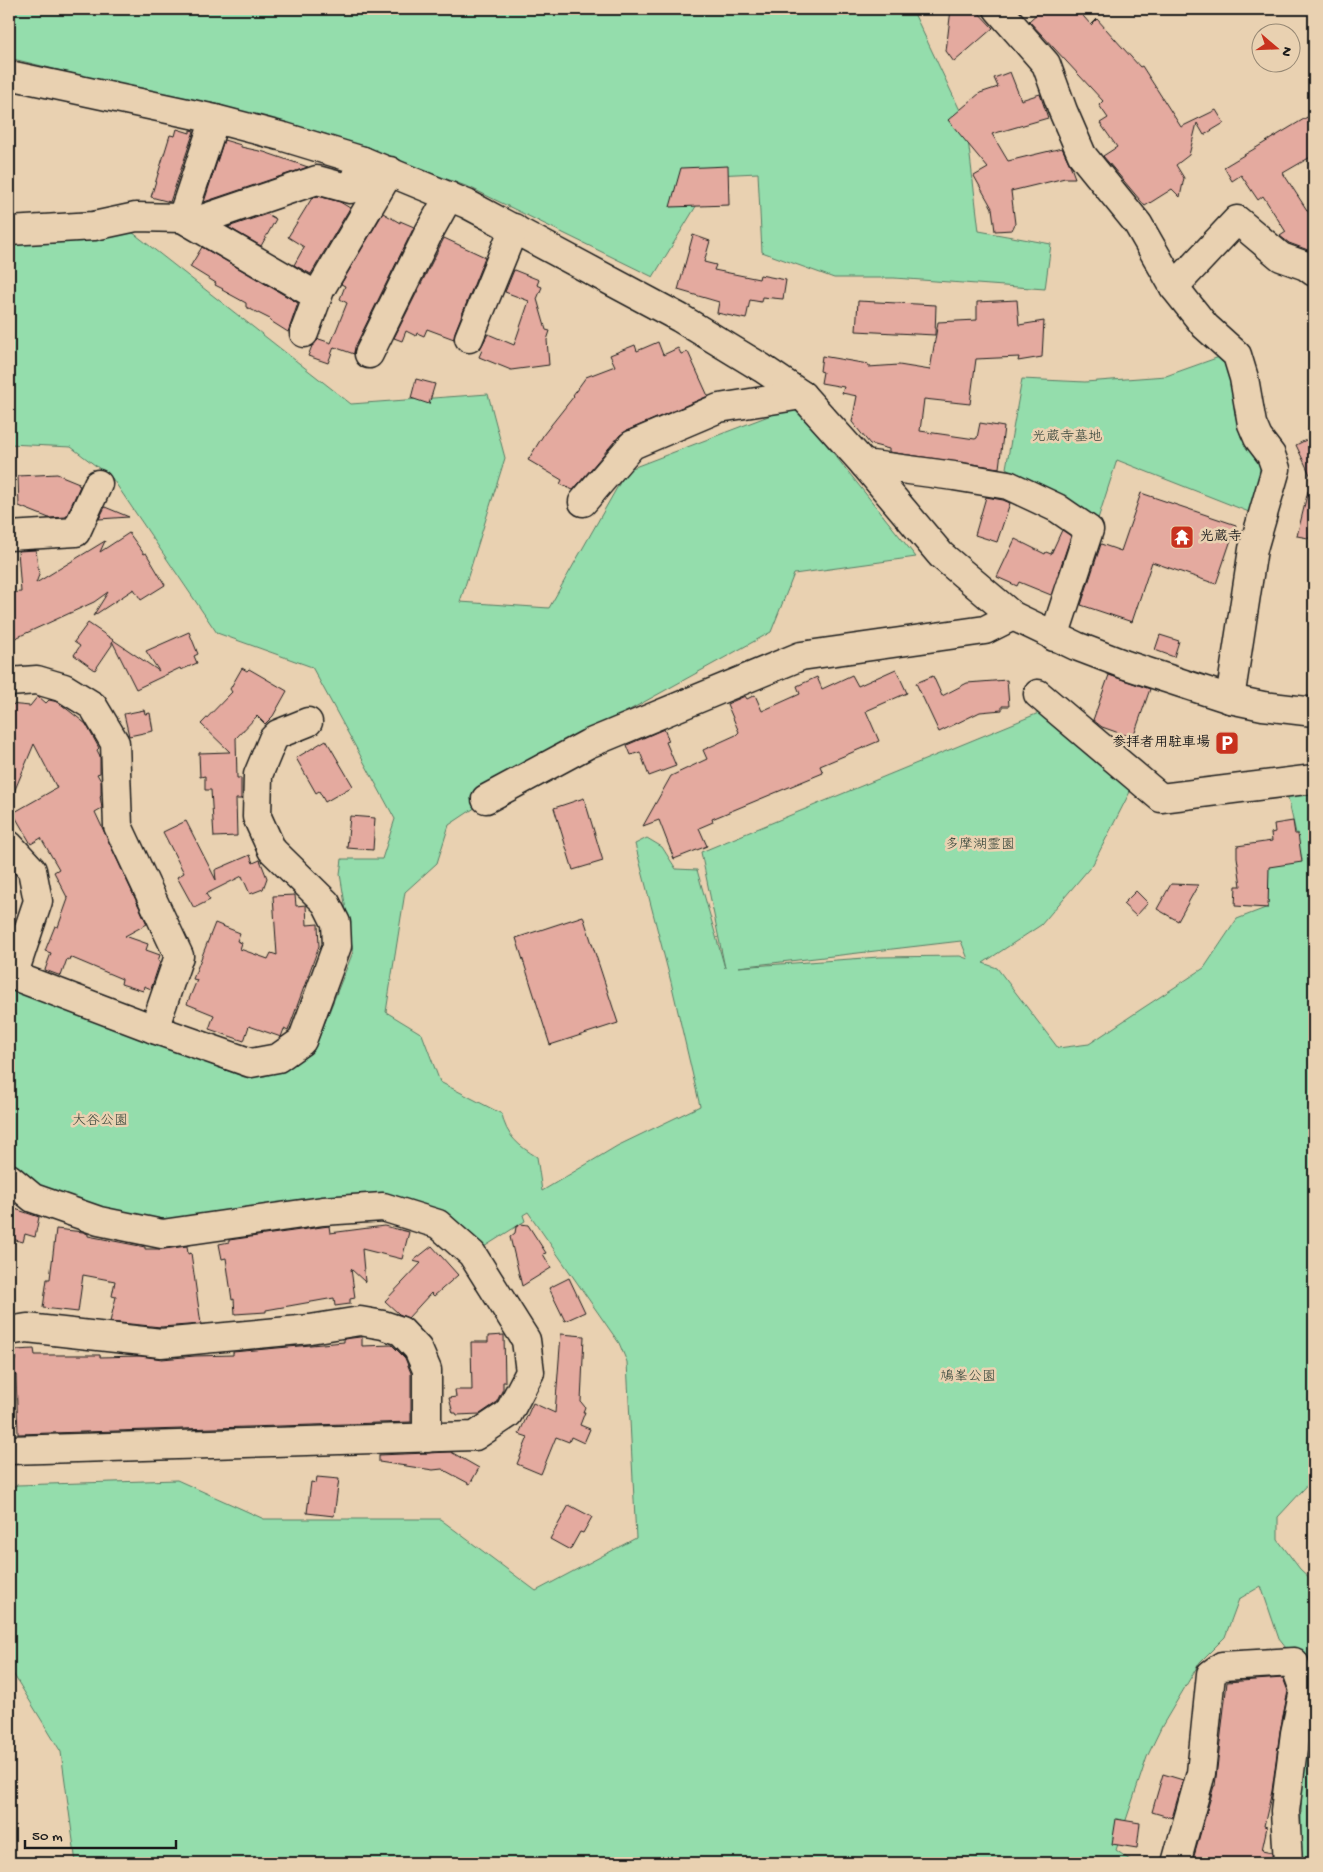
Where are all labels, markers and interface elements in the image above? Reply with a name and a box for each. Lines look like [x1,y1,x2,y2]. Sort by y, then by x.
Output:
north arrow [1250,22,1300,72]
text: N [1276,44,1295,59]
park label: 光蔵寺墓地 [1032,429,1102,446]
temple icon: 光蔵寺 [1169,524,1195,550]
place label: 光蔵寺 [1200,529,1242,546]
parking icon: 参拝者用駐車場 [1214,730,1240,756]
place label: 参拝者用駐車場 [1112,734,1210,752]
park label: 多摩湖霊園 [945,837,1015,854]
park label: 大谷公園 [72,1113,128,1130]
park label: 鳩峯公園 [940,1369,996,1386]
scale bar [25,1817,176,1849]
text: 50 m [32,1828,63,1846]

